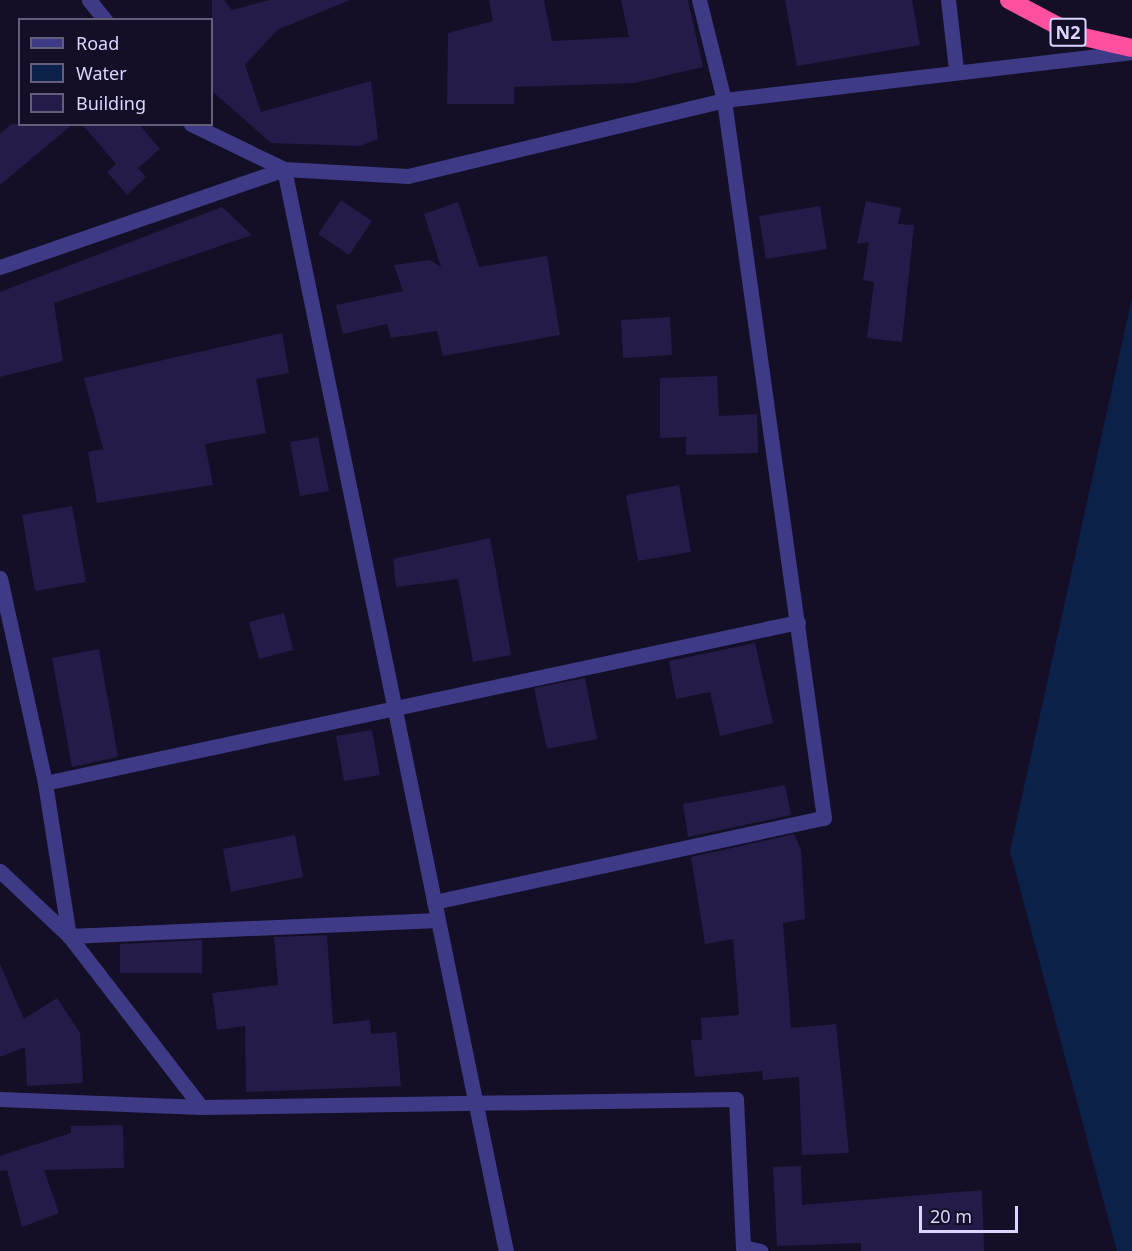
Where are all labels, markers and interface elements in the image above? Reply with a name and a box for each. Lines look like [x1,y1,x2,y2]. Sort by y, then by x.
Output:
road number: N2 [1048,17,1088,47]
legend [18,18,213,126]
text: Road [76,31,119,55]
text: Water [76,61,127,85]
text: Building [76,91,146,115]
scale bar [922,1194,1021,1232]
text: 20 m [930,1204,972,1228]

